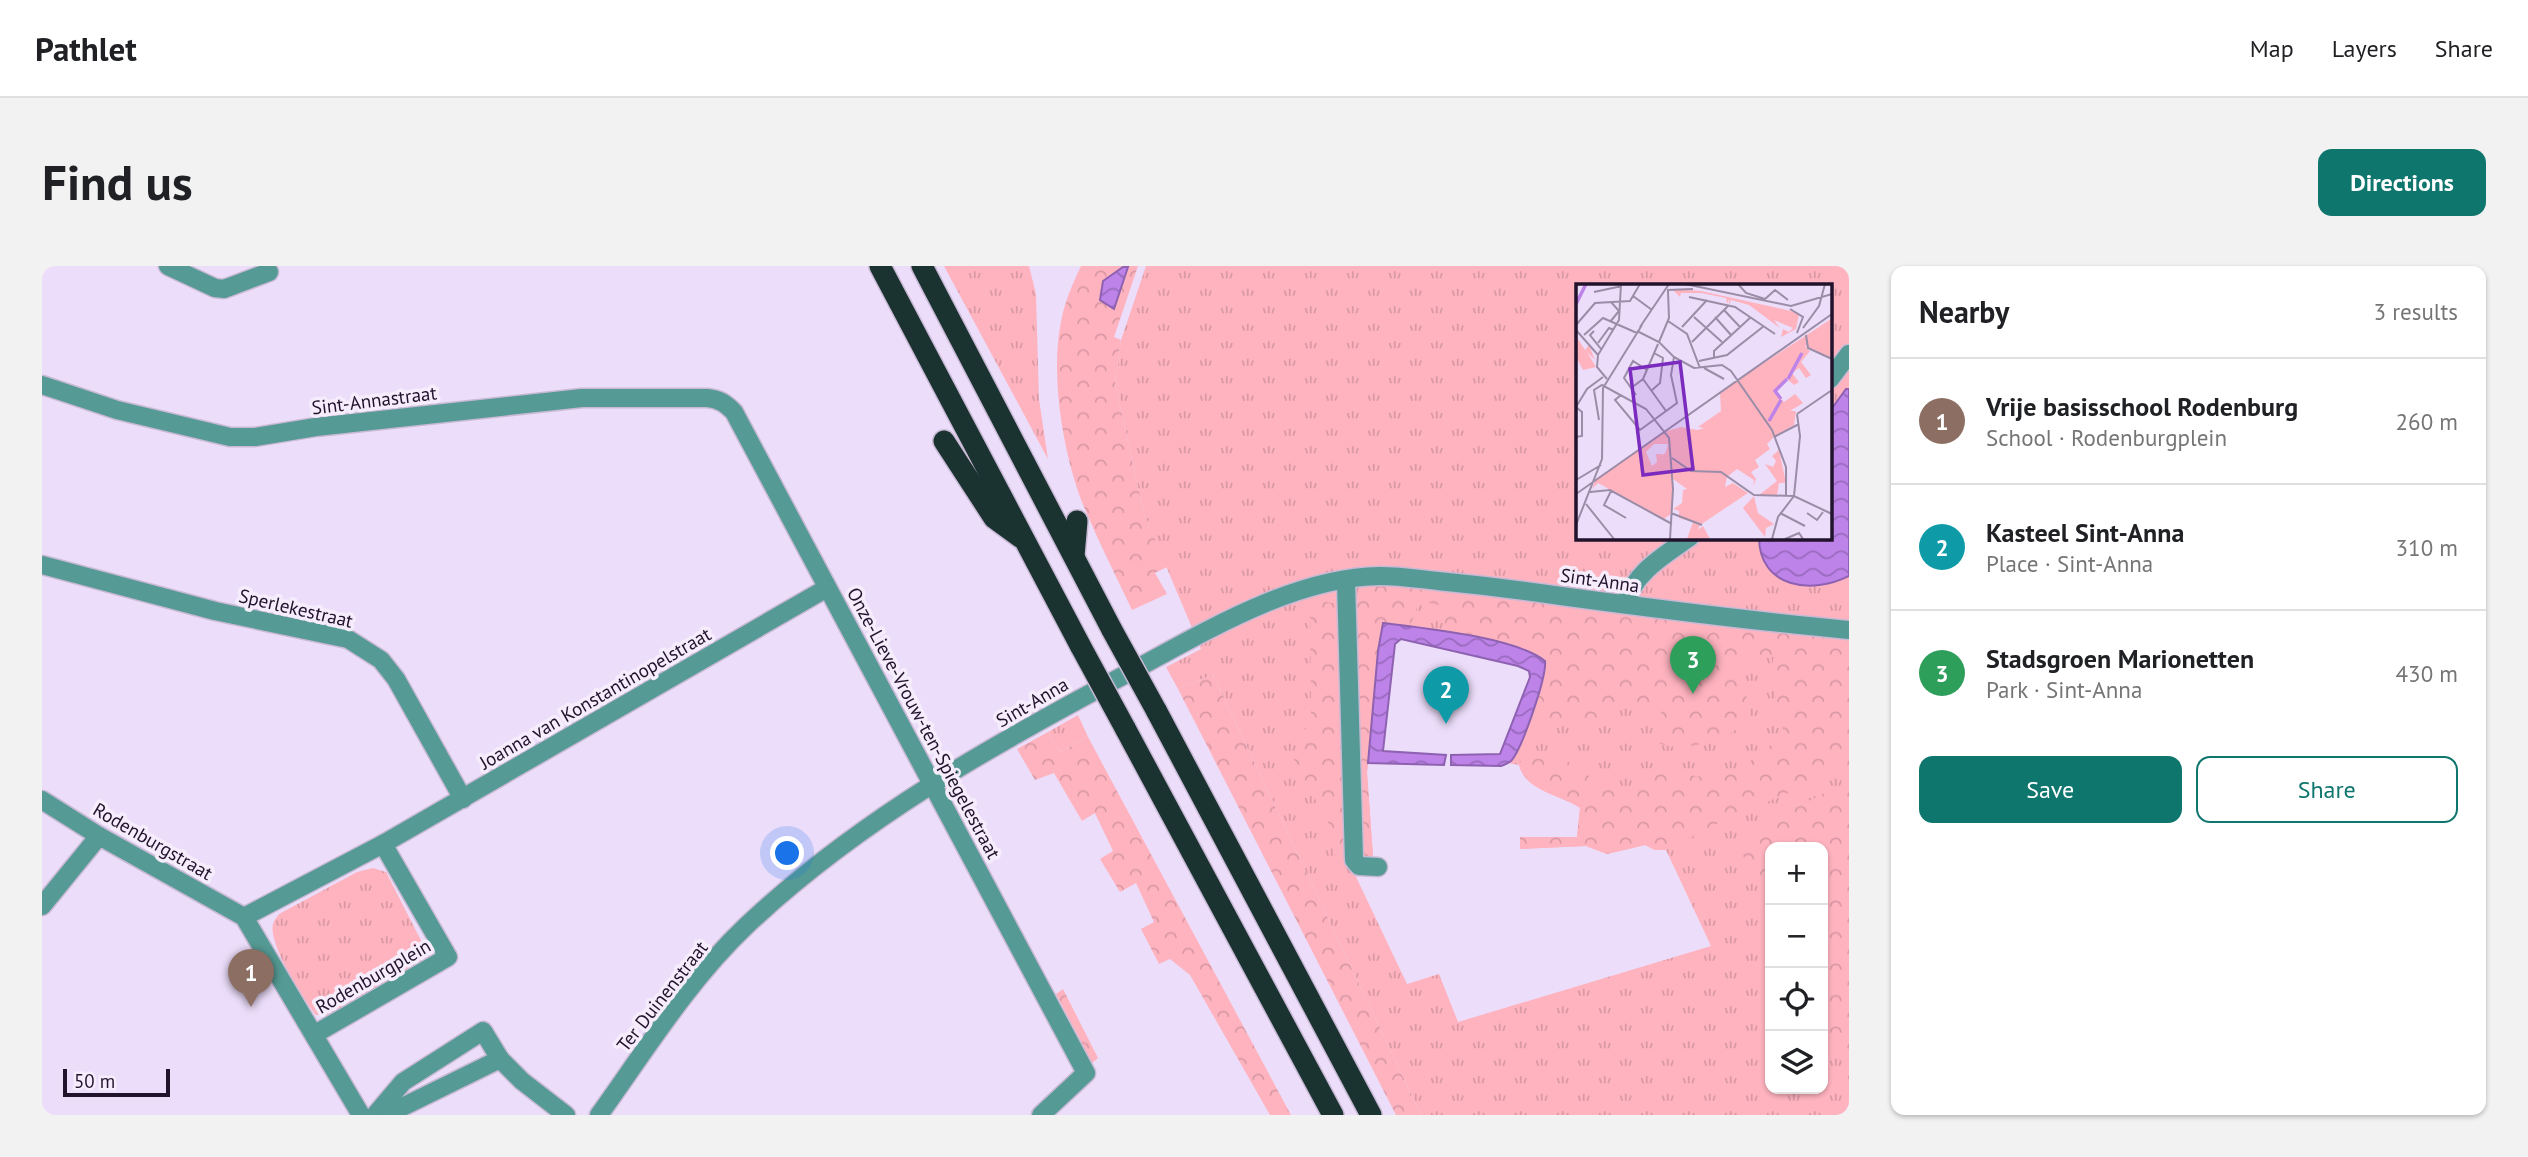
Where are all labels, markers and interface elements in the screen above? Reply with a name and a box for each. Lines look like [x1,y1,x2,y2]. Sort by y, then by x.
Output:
text: Pathlet [35,27,137,70]
text: Map [2250,33,2294,64]
text: Layers [2332,33,2397,64]
text: Share [2435,33,2493,64]
button: Directions [2318,149,2486,216]
text: Find us [42,150,193,214]
inset map [1576,284,1832,539]
text: Nearby [1919,292,2009,331]
text: 3 results [2374,297,2458,326]
street label: Sint-Annastraat [310,380,438,420]
text: Vrije basisschool Rodenburg [1986,390,2298,423]
text: 1 [1935,407,1949,436]
text: 260 m [2396,407,2458,436]
text: School · Rodenburgplein [1986,423,2227,452]
text: Kasteel Sint-Anna [1986,516,2184,549]
text: 2 [1935,533,1949,562]
text: 310 m [2396,533,2458,562]
text: Place · Sint-Anna [1986,549,2153,578]
street label: Sint-Anna [1559,563,1641,597]
street label: Sperlekestraat [237,583,356,633]
street label: Onze-Lieve-Vrouw-ten-Spiegelestraat [842,583,1006,863]
street label: Joanna van Konstantinopelstraat [474,621,716,775]
pin: 3 [1670,636,1716,694]
text: Stadsgroen Marionetten [1986,642,2254,675]
text: 3 [1935,659,1949,688]
text: 430 m [2396,659,2458,688]
pin: 2 [1423,666,1469,724]
street label: Sint-Anna [992,672,1072,732]
text: Park · Sint-Anna [1986,675,2142,704]
button: Save [1919,756,2182,823]
button: Share [2196,756,2458,823]
street label: Rodenburgstraat [89,797,218,885]
your location [770,836,804,870]
map controls [1765,842,1828,1094]
button: + [1765,842,1828,905]
button: − [1765,905,1828,968]
street label: Rodenburgplein [311,933,435,1019]
street label: Ter Duinenstraat [611,936,713,1056]
pin: 1 [228,949,274,1007]
button: locate [1765,968,1828,1031]
button: layers [1765,1031,1828,1094]
scale bar [63,1066,170,1098]
text: 50 m [74,1069,115,1093]

